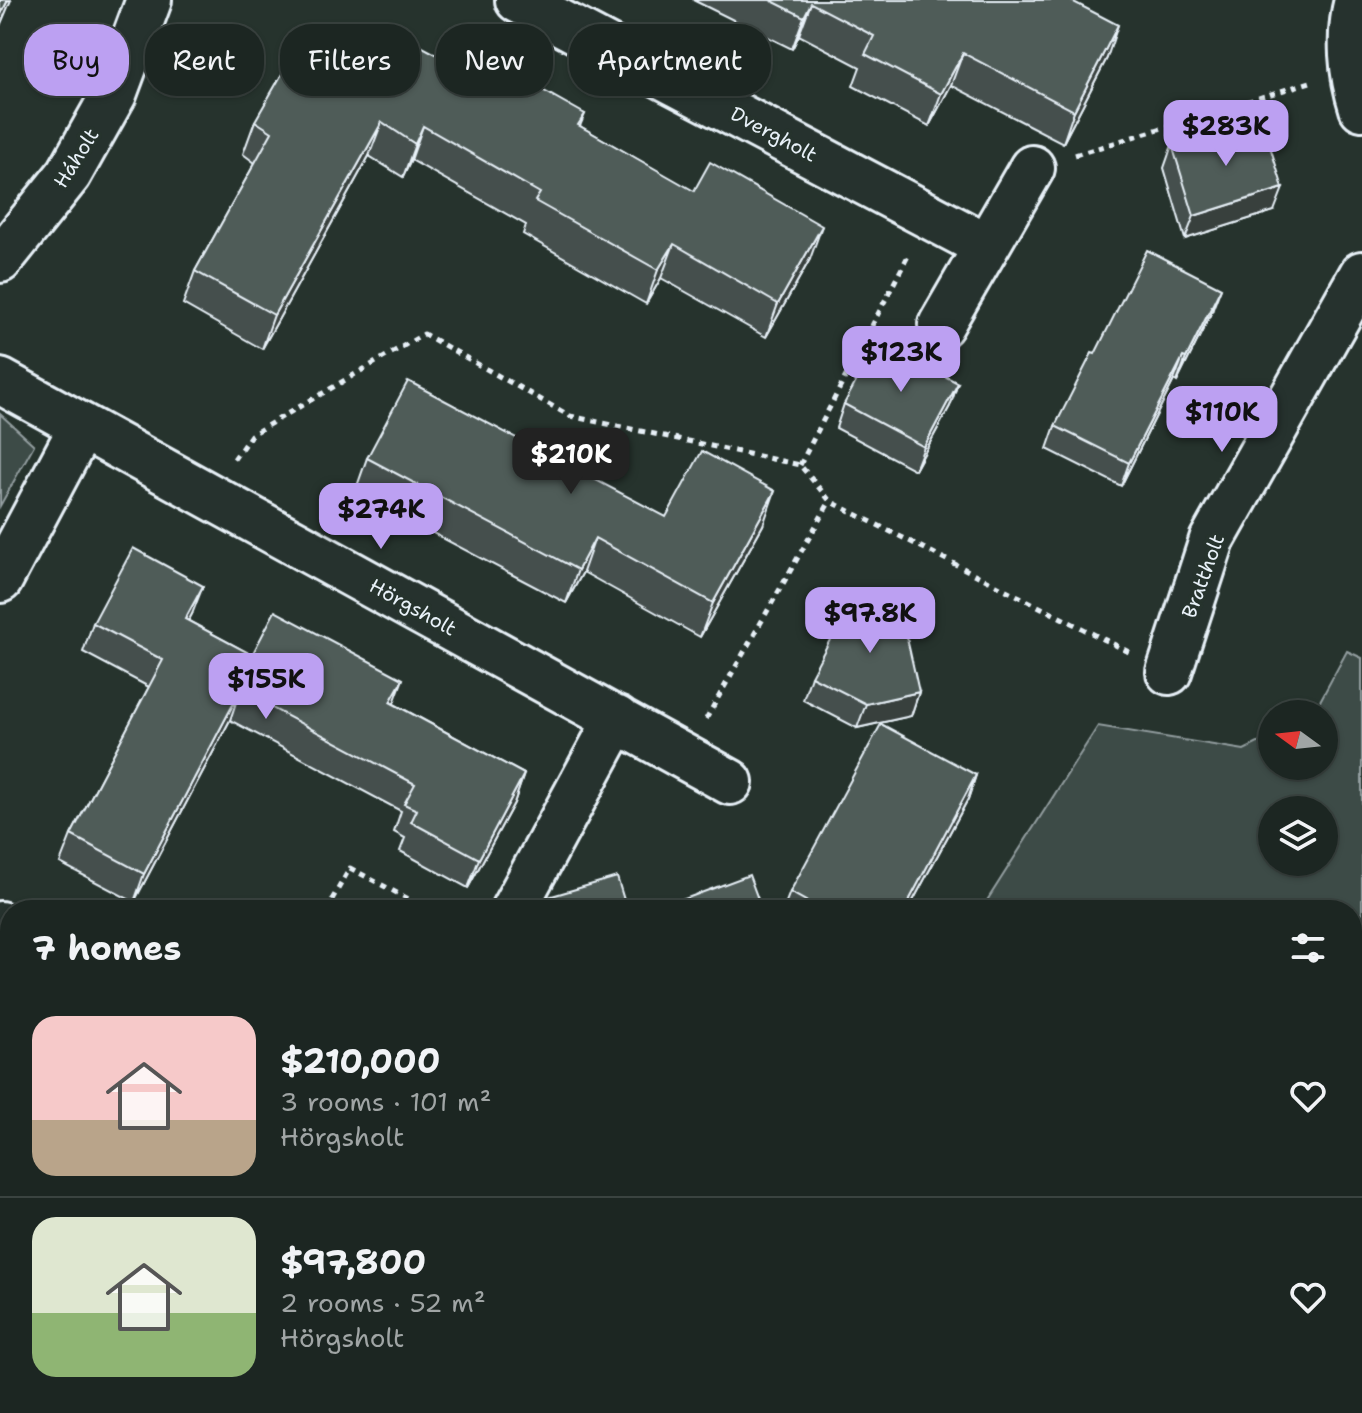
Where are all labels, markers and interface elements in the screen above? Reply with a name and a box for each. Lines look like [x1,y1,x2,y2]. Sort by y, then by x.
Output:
chip: Buy [24,24,129,96]
chip: Rent [145,24,264,96]
chip: Filters [280,24,420,96]
chip: New [436,24,553,96]
chip: Apartment [569,24,771,96]
street label: Dvergholt [726,100,822,168]
pin: $283K [1170,100,1282,168]
text: $283K [1181,108,1271,143]
street label: Háholt [48,123,104,193]
pin: $123K [845,326,957,394]
text: $123K [860,334,942,369]
pin: $110K [1166,386,1278,454]
text: $110K [1184,394,1260,429]
pin: $210K [515,428,627,496]
text: $210K [530,436,612,471]
pin: $274K [325,483,437,551]
text: $274K [337,491,425,526]
street label: Brattholt [1176,530,1230,622]
street label: Hörgsholt [365,572,461,642]
pin: $97.8K [805,587,935,655]
text: $97.8K [823,595,917,630]
pin: $155K [210,653,322,721]
text: $155K [227,661,305,696]
north arrow [1258,700,1338,780]
map controls [1258,700,1338,876]
button: layers [1258,796,1338,876]
text: 7 homes [32,925,181,971]
icon: filters [1286,926,1330,970]
text: $210,000 [280,1038,441,1084]
icon: home [96,1048,192,1144]
icon: heart [1286,1074,1330,1118]
text: 3 rooms · 101 m² [280,1084,491,1119]
text: Hörgsholt [280,1119,404,1154]
text: $97,800 [280,1239,426,1285]
icon: home [96,1249,192,1345]
icon: heart [1286,1275,1330,1319]
text: 2 rooms · 52 m² [280,1285,486,1320]
text: Hörgsholt [280,1320,404,1355]

